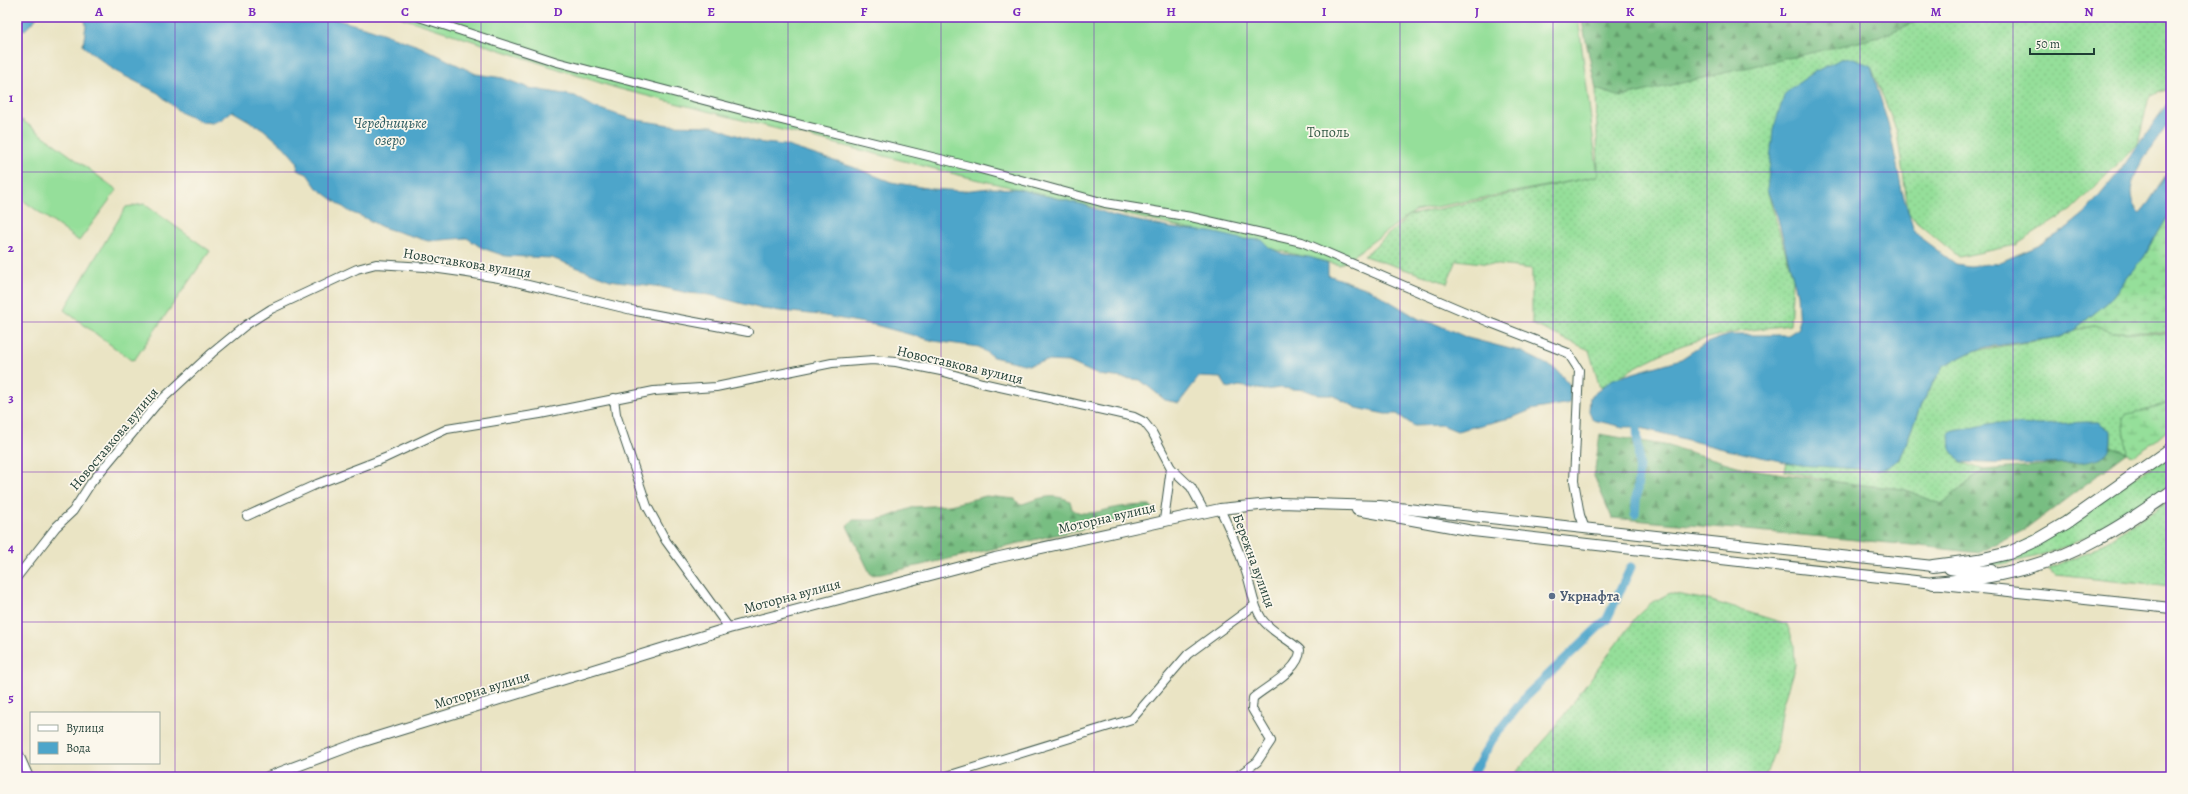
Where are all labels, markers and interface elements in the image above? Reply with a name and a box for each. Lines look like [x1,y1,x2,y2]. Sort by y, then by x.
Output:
text: A [94,3,104,20]
text: B [248,3,256,20]
text: C [401,3,409,20]
text: D [553,3,563,20]
text: E [707,3,715,20]
text: F [861,3,868,20]
text: G [1013,3,1021,20]
text: H [1166,3,1176,20]
text: I [1322,3,1327,20]
text: J [1475,3,1479,20]
text: K [1626,3,1635,20]
text: L [1780,3,1787,20]
text: M [1931,3,1942,20]
text: N [2084,3,2094,20]
scale bar [2030,30,2094,56]
text: 50 m [2036,36,2060,52]
text: 1 [9,89,14,106]
water label: Чередницьке озеро [353,113,427,150]
park label: Тополь [1307,123,1349,142]
text: 2 [8,239,15,256]
street label: Новоставкова вулиця [402,244,532,283]
street label: Новоставкова вулиця [895,341,1025,389]
street label: Новоставкова вулиця [65,383,163,495]
text: 3 [8,389,14,406]
street label: Моторна вулиця [1056,498,1158,538]
street label: Бережна вулиця [1228,511,1280,611]
text: 4 [8,539,14,556]
street label: Моторна вулиця [742,574,843,618]
place label: Укрнафта [1560,587,1620,606]
marker: Укрнафта [1547,591,1557,601]
street label: Моторна вулиця [432,666,533,714]
text: 5 [8,689,14,706]
legend [30,712,160,764]
text: Вулиця [66,720,104,736]
text: Вода [66,740,91,756]

